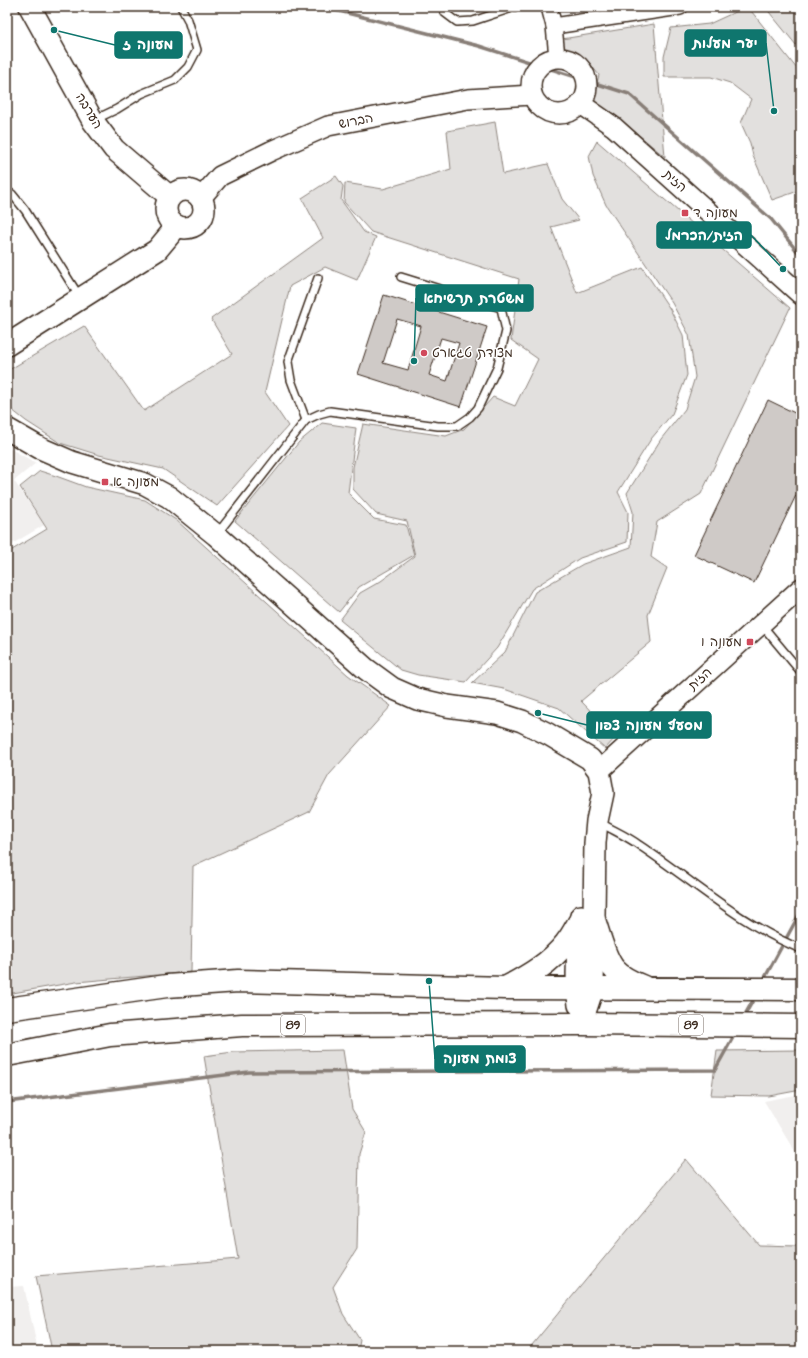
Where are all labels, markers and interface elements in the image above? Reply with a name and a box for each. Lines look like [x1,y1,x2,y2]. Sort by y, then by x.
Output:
callout: יער מעלות [685,30,766,56]
callout: מעונה ז [115,32,182,58]
text: יער מעלות [691,34,757,54]
text: מעונה ז [123,35,173,55]
street label: הערבה [71,90,107,132]
street label: הברוש [337,109,375,133]
street label: הזית [658,165,691,196]
place label: מעונה ד [693,204,738,222]
marker: מעונה ד [680,208,690,218]
callout: הזית/הכרמל [657,222,751,248]
text: הזית/הכרמל [665,226,743,246]
callout: משטרת תרשיחא [416,285,533,311]
text: משטרת תרשיחא [424,289,524,309]
place label: מצודת טגארט [432,344,513,362]
marker: מצודת טגארט [419,348,429,358]
place label: מעונה א [113,473,159,491]
marker: מעונה א [100,477,110,487]
place label: מעונה ו [701,633,742,651]
marker: מעונה ו [745,637,755,647]
street label: הזית [683,664,716,695]
callout: מסעף מעונה צפון [587,712,711,738]
text: מסעף מעונה צפון [595,716,703,736]
road number: 89 [281,1015,305,1035]
road number: 89 [679,1015,703,1035]
callout: צומת מעונה [435,1046,525,1072]
text: צומת מעונה [443,1049,517,1069]

